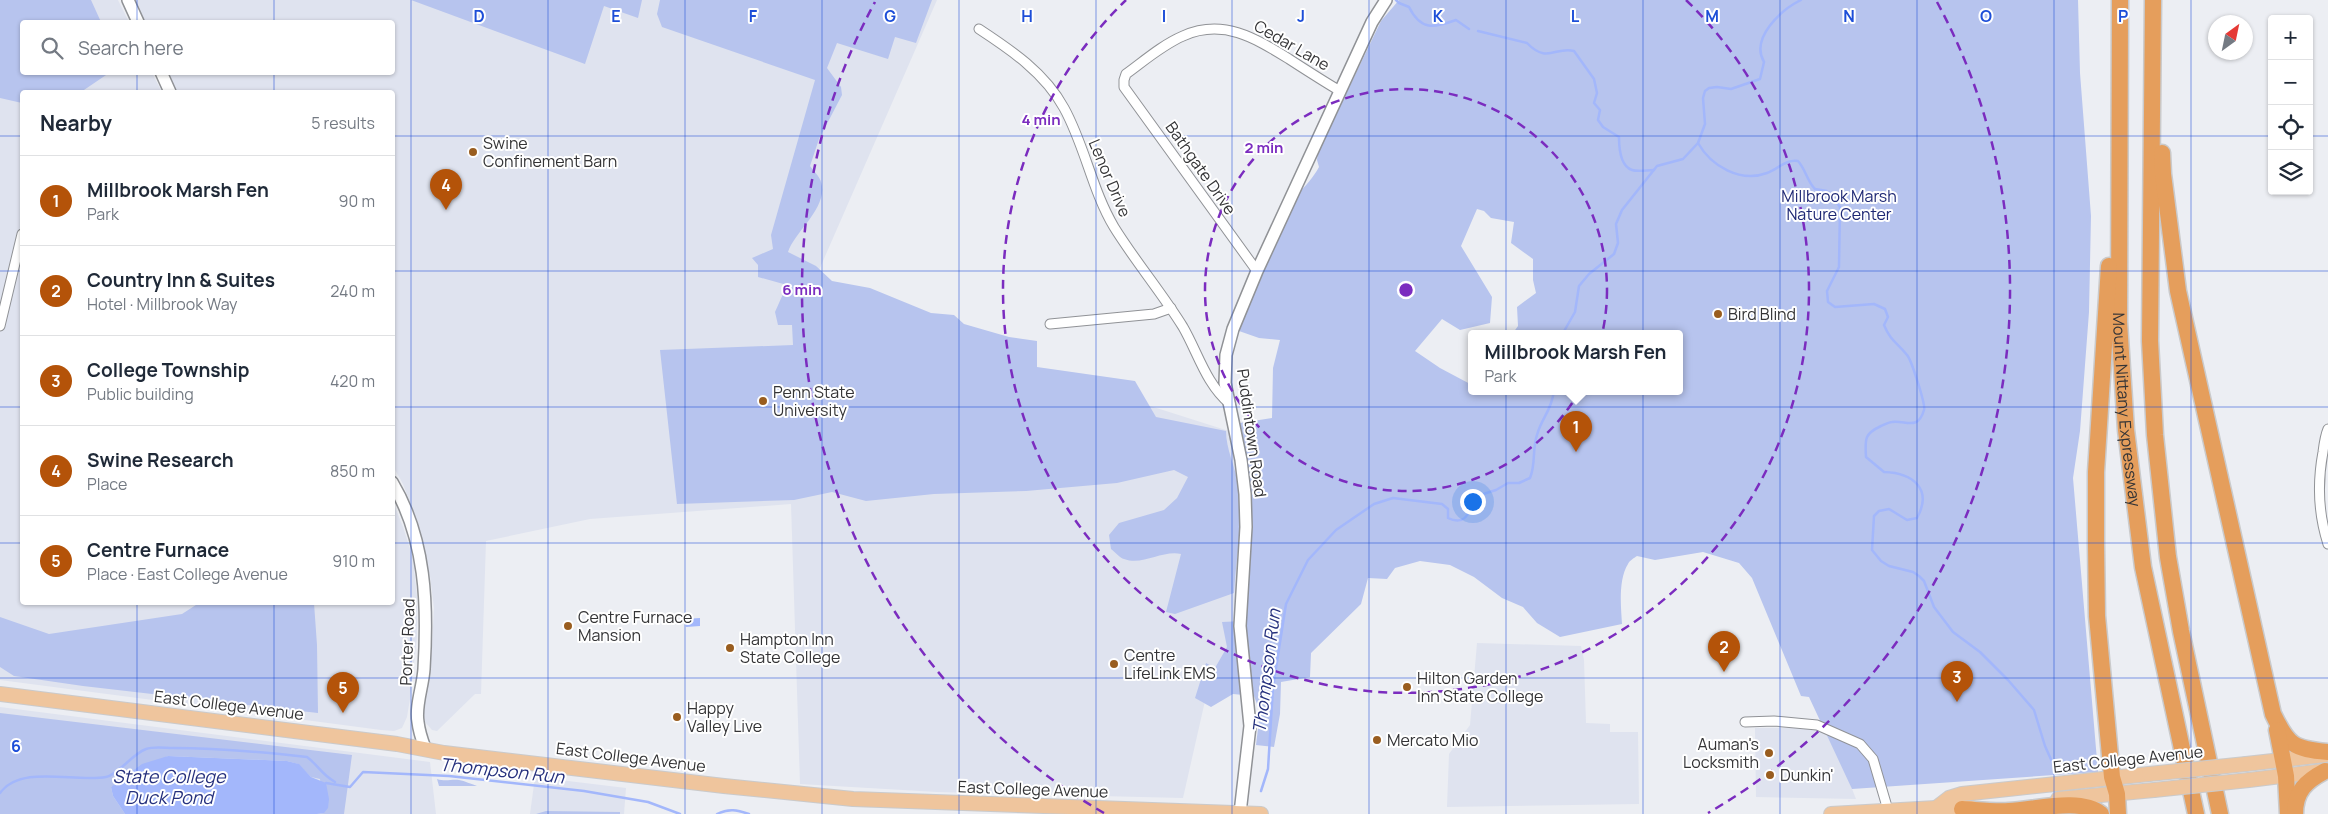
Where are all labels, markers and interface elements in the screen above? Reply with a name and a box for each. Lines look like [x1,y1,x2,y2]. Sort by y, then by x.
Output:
text: D [473,5,485,27]
text: E [611,5,621,27]
text: F [749,5,758,27]
text: G [884,5,896,27]
text: H [1021,5,1033,27]
text: I [1162,5,1166,27]
text: J [1297,5,1305,27]
text: K [1433,5,1444,27]
text: L [1571,5,1580,27]
text: M [1705,5,1719,27]
text: N [1843,5,1855,27]
text: O [1980,5,1992,27]
text: P [2118,5,2128,27]
street label: Cedar Lane [1250,14,1334,76]
north arrow [2208,15,2253,60]
map controls [2268,15,2313,195]
button: + [2268,15,2313,60]
search box [20,20,395,75]
icon: search [38,34,66,62]
text: Search here [78,35,184,61]
button: − [2268,60,2313,105]
button: locate [2268,105,2313,150]
text: Nearby [40,109,112,137]
text: 4 min [1021,109,1061,130]
text: 5 results [311,112,375,134]
street label: Bathgate Drive [1161,117,1241,219]
place label: Swine Confinement Barn [483,132,617,172]
street label: Lenor Drive [1084,136,1136,220]
text: 2 min [1244,137,1284,158]
marker: Swine Confinement Barn [467,146,479,158]
button: layers [2268,150,2313,195]
pin: 4 [430,169,462,210]
text: Millbrook Marsh Fen [87,177,269,203]
park label: Millbrook Marsh Nature Center [1781,185,1897,225]
text: 1 [52,190,60,212]
text: 90 m [339,190,375,212]
text: Park [87,203,119,225]
text: Country Inn & Suites [87,267,275,293]
text: 6 min [782,279,822,300]
text: 2 [51,280,61,302]
text: 240 m [330,280,375,302]
centre of rings [1397,281,1415,299]
text: Hotel · Millbrook Way [87,293,238,315]
place label: Bird Blind [1728,303,1796,325]
marker: Bird Blind [1712,308,1724,320]
street label: Mount Nittany Expressway [2108,312,2147,509]
popup [1468,330,1683,395]
text: Millbrook Marsh Fen [1485,339,1666,365]
text: College Township [87,357,250,383]
text: Park [1485,365,1516,387]
street label: Puddintown Road [1232,367,1272,499]
text: 3 [51,370,61,392]
text: 420 m [330,370,375,392]
place label: Penn State University [773,381,855,421]
text: Public building [87,383,194,405]
marker: Penn State University [757,395,769,407]
pin: 1 [1560,411,1592,452]
text: Swine Research [87,447,234,473]
text: 4 [51,460,61,482]
text: 850 m [330,460,375,482]
text: Place [87,473,127,495]
your location [1460,489,1486,515]
text: Centre Furnace [87,537,229,563]
text: 5 [51,550,61,572]
text: 910 m [332,550,375,572]
text: Place · East College Avenue [87,563,288,585]
street label: Porter Road [394,598,420,686]
place label: Centre Furnace Mansion [578,606,692,646]
water label: Thompson Run [1246,606,1286,735]
marker: Centre Furnace Mansion [562,620,574,632]
place label: Hampton Inn State College [740,628,840,668]
pin: 2 [1708,631,1740,672]
marker: Hampton Inn State College [724,642,736,654]
place label: Centre LifeLink EMS [1124,644,1216,684]
marker: Centre LifeLink EMS [1108,658,1120,670]
pin: 3 [1941,661,1973,702]
place label: Hilton Garden Inn State College [1417,667,1543,707]
pin: 5 [327,672,359,713]
marker: Hilton Garden Inn State College [1401,681,1413,693]
street label: East College Avenue [153,685,305,725]
place label: Happy Valley Live [687,697,762,737]
marker: Happy Valley Live [671,711,683,723]
place label: Mercato Mio [1387,729,1479,751]
place label: Auman's Locksmith [1683,733,1759,773]
marker: Mercato Mio [1371,734,1383,746]
text: 6 [11,735,21,757]
street label: East College Avenue [555,737,707,777]
street label: East College Avenue [2052,740,2204,778]
marker: Auman's Locksmith [1763,747,1775,759]
water label: Thompson Run [439,752,567,789]
water label: State College Duck Pond [113,764,227,809]
place label: Dunkin' [1780,764,1834,786]
marker: Dunkin' [1764,769,1776,781]
street label: East College Avenue [957,775,1109,803]

